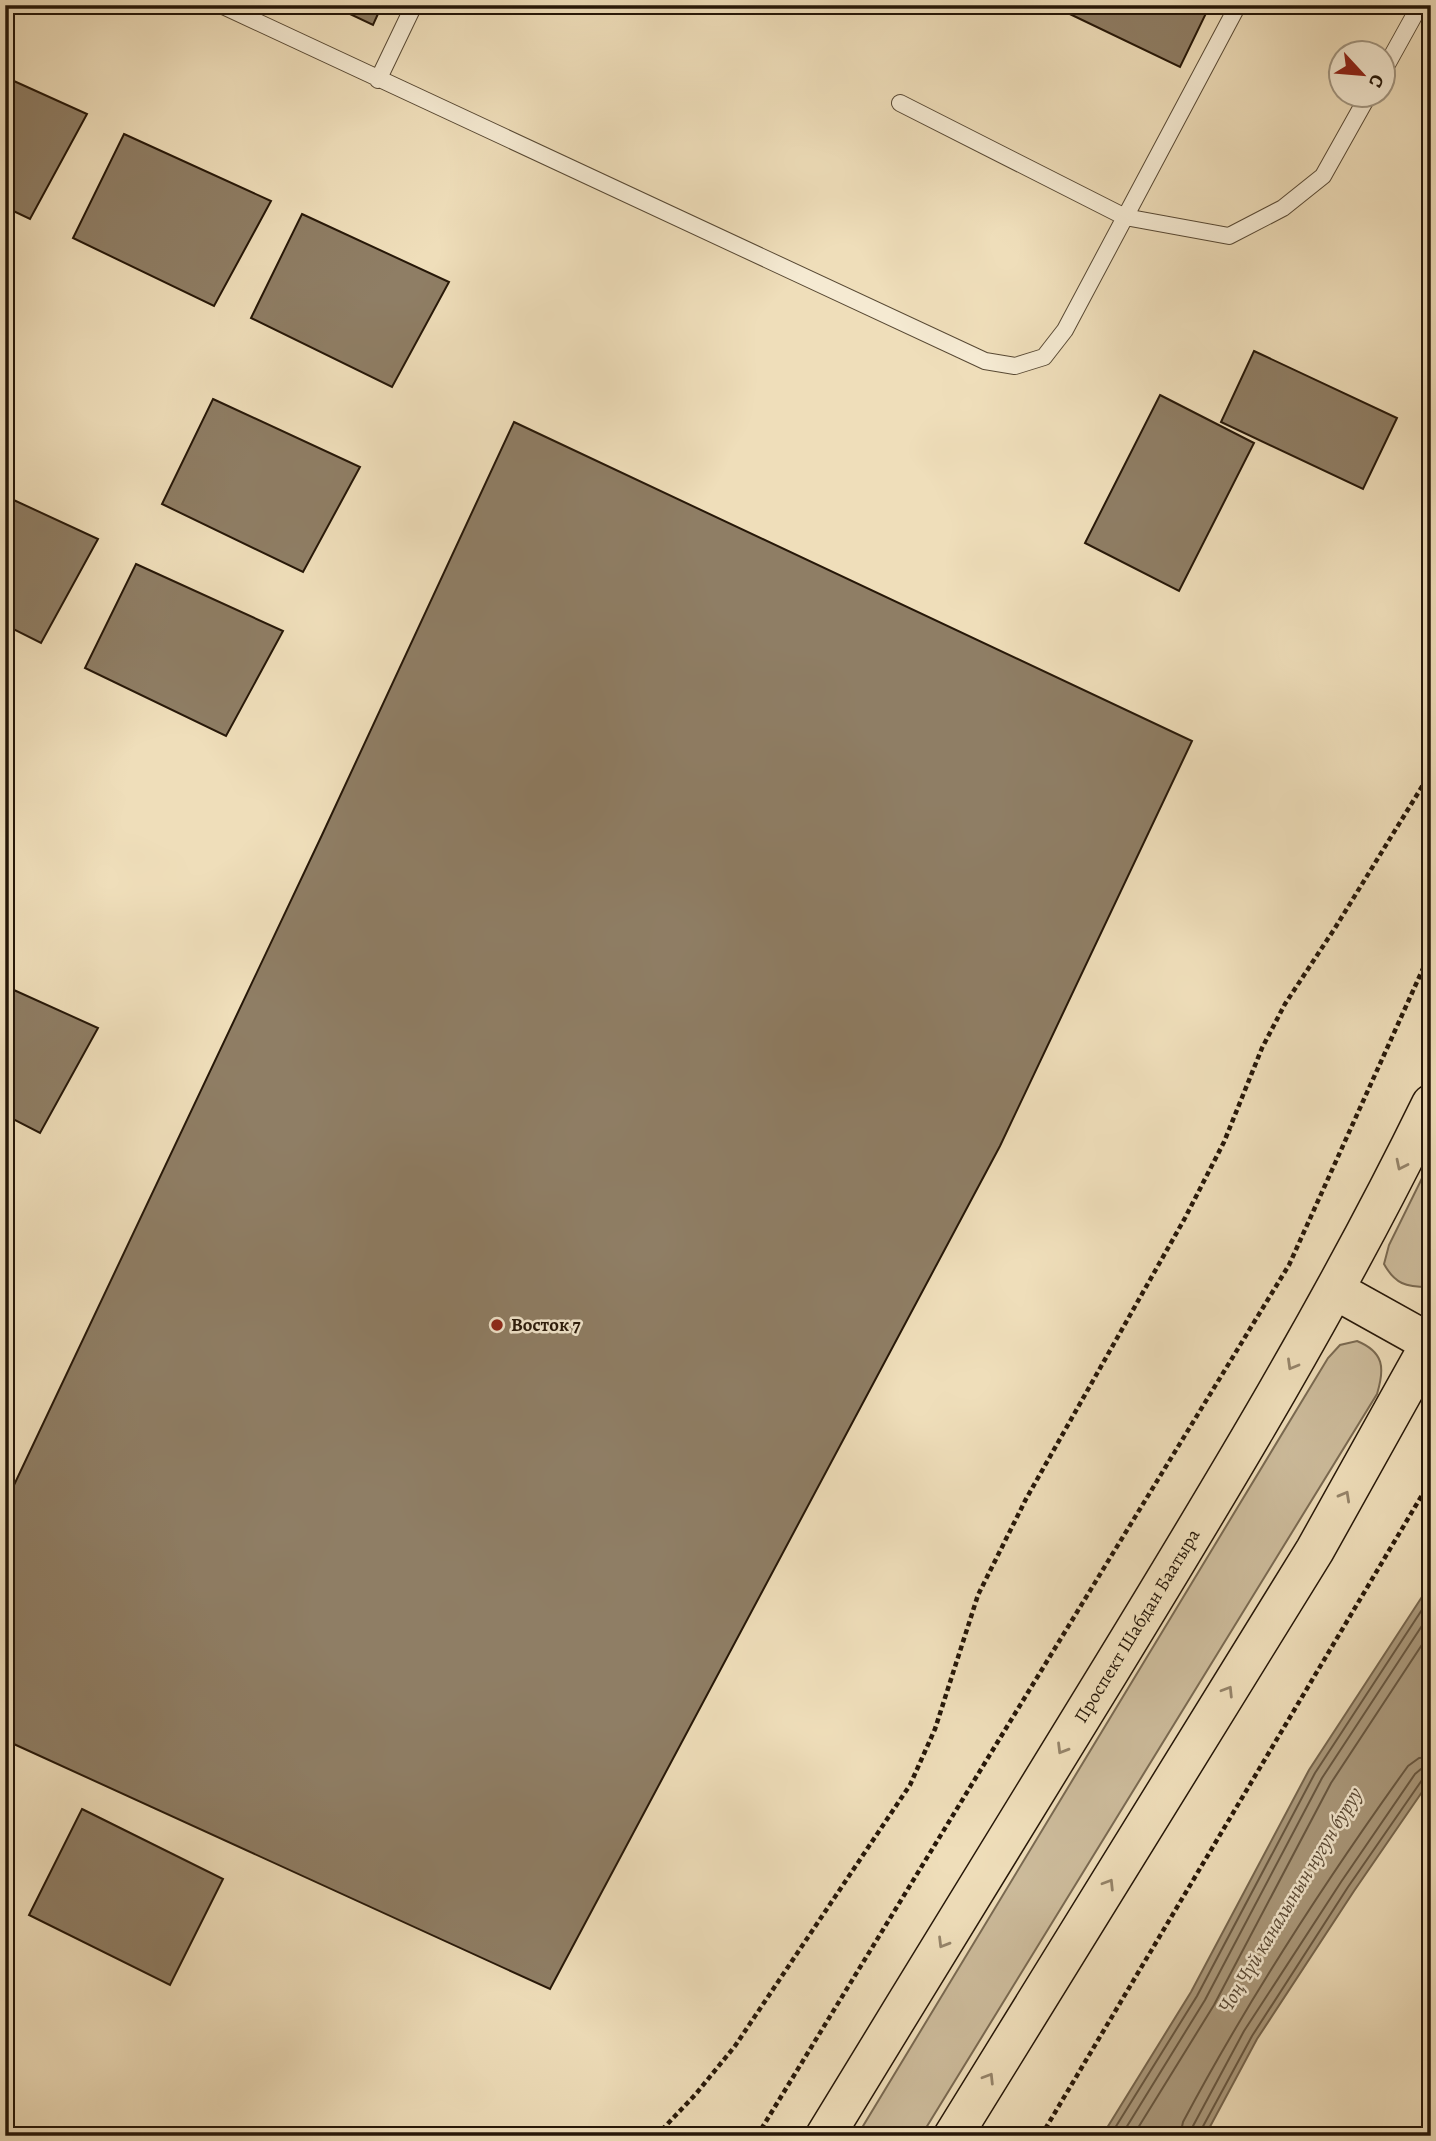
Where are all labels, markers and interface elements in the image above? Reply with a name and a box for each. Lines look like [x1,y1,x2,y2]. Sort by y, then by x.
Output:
north arrow [1328,38,1398,108]
text: С [1362,70,1391,92]
one-way arrow [1395,1158,1409,1170]
place label: Восток 7 [511,1312,581,1338]
marker: Восток 7 [489,1317,505,1333]
one-way arrow [1287,1357,1300,1370]
one-way arrow [1337,1490,1350,1503]
street label: Проспект Шабдан Баатыра [1068,1524,1206,1728]
one-way arrow [1220,1685,1233,1698]
one-way arrow [1057,1741,1070,1754]
water label: Чоң Чүй каналынын нугун буруу [1211,1781,1369,2018]
one-way arrow [1100,1879,1113,1892]
one-way arrow [938,1935,951,1948]
one-way arrow [981,2072,994,2085]

